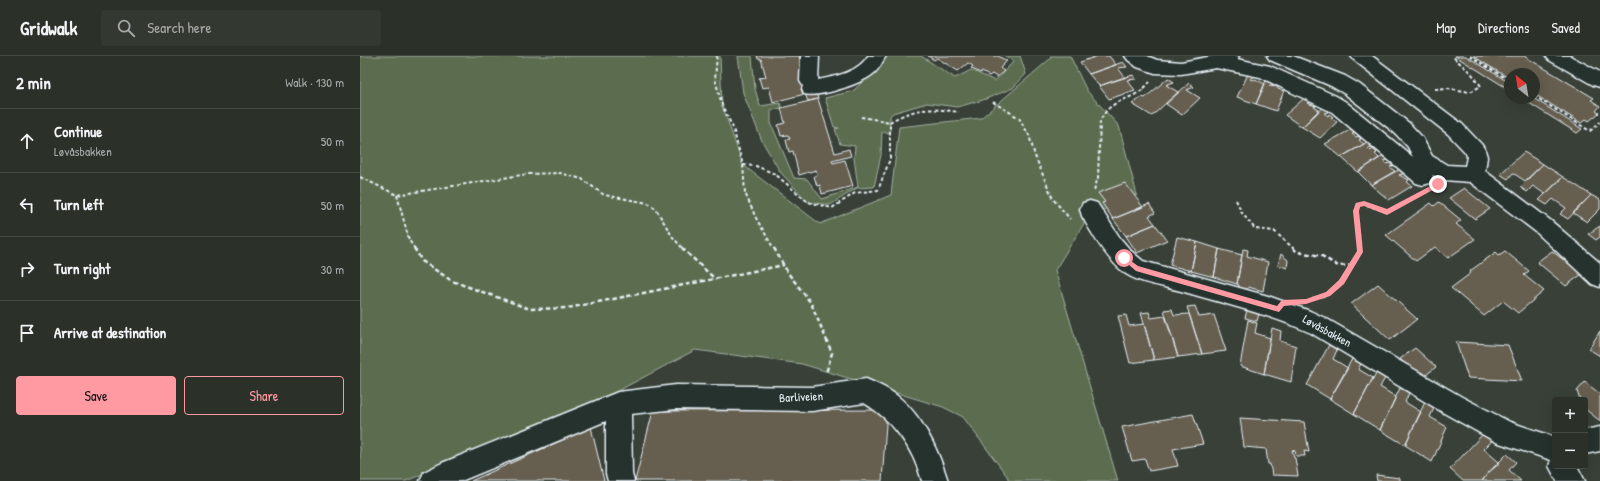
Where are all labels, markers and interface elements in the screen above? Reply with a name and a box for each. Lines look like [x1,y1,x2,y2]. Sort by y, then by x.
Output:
search box [101,10,381,46]
text: Gridwalk [20,15,77,41]
icon: search [115,17,137,39]
text: Search here [147,17,211,38]
text: Map [1436,18,1456,37]
text: Directions [1478,18,1529,37]
text: Saved [1551,18,1580,37]
north arrow [1504,68,1540,104]
text: 2 min [16,71,51,94]
text: Walk · 130 m [285,73,344,91]
text: Continue [54,121,102,142]
icon: ahead [16,130,38,152]
text: 50 m [321,132,344,150]
text: Løvåsbakken [54,142,112,160]
route end [1429,175,1447,193]
icon: left [16,194,38,216]
text: Turn left [54,194,104,215]
text: 50 m [321,196,344,214]
route start [1115,249,1133,267]
icon: right [16,258,38,280]
text: Turn right [54,258,110,279]
text: 30 m [321,260,344,278]
street label: Løvåsbakken [1300,310,1355,351]
icon: arrive [16,322,38,344]
text: Arrive at destination [54,322,166,343]
button: Save [16,376,176,415]
button: Share [184,376,344,415]
street label: Barliveien [779,387,823,406]
map controls [1552,397,1588,469]
button: + [1552,397,1588,433]
button: − [1552,433,1588,469]

